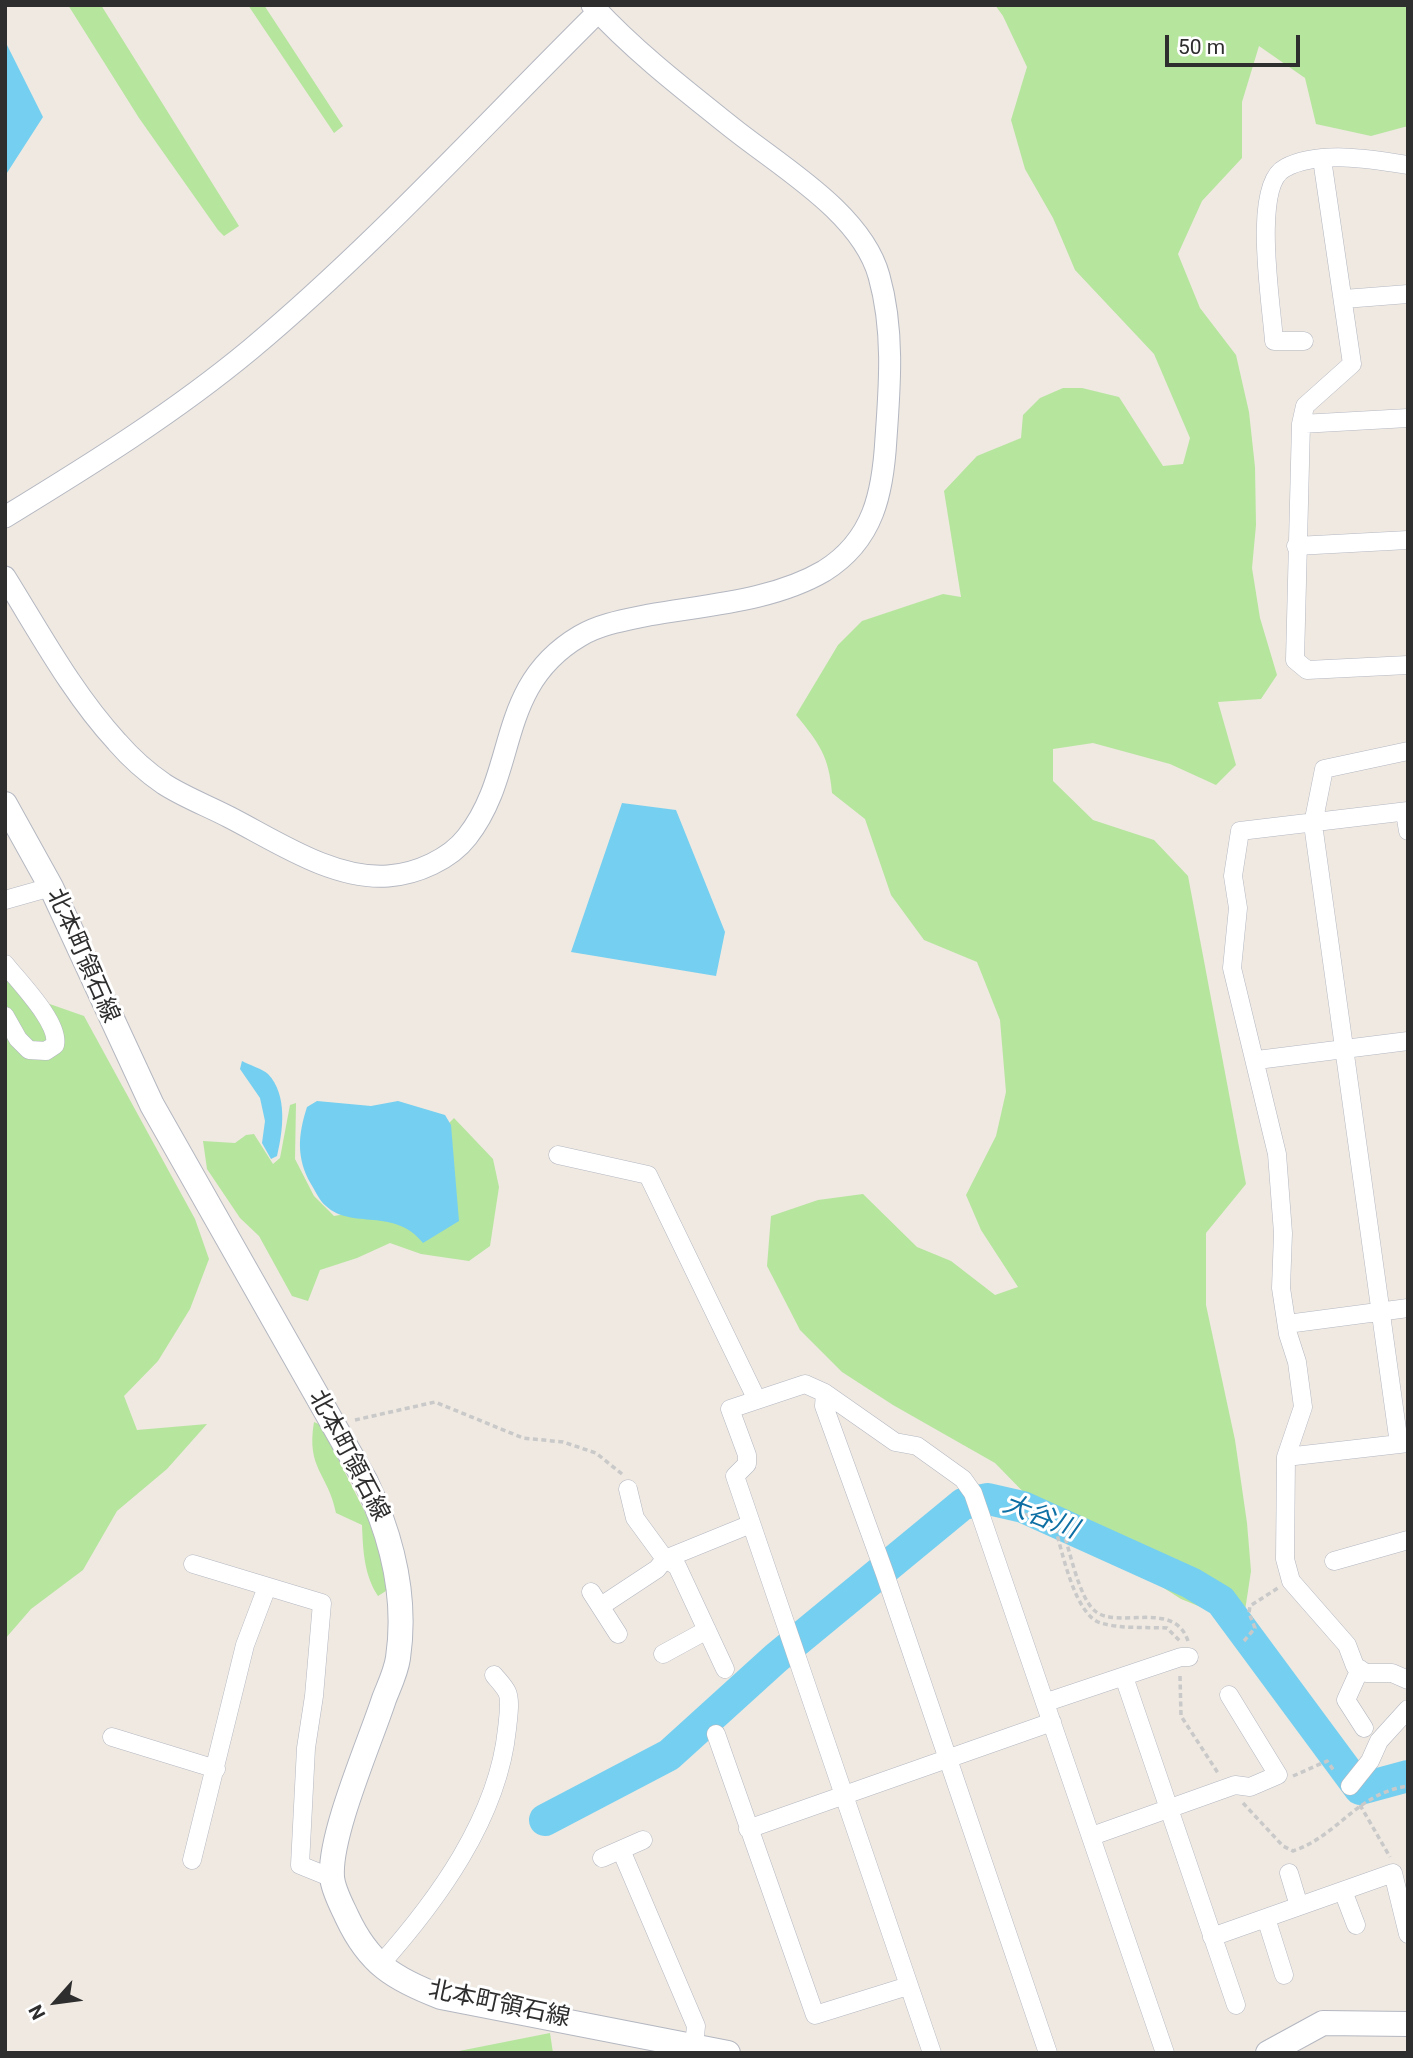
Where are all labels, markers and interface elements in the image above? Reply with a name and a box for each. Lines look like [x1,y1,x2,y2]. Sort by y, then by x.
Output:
scale bar [1168,21,1303,65]
text: 50 m [1178,35,1225,59]
street label: 北本町領石線 [40,884,124,1028]
street label: 北本町領石線 [301,1386,395,1526]
water label: 大谷川 [998,1489,1082,1547]
north arrow [21,1967,91,2037]
street label: 北本町領石線 [426,1976,572,2034]
text: N [24,2001,50,2023]

